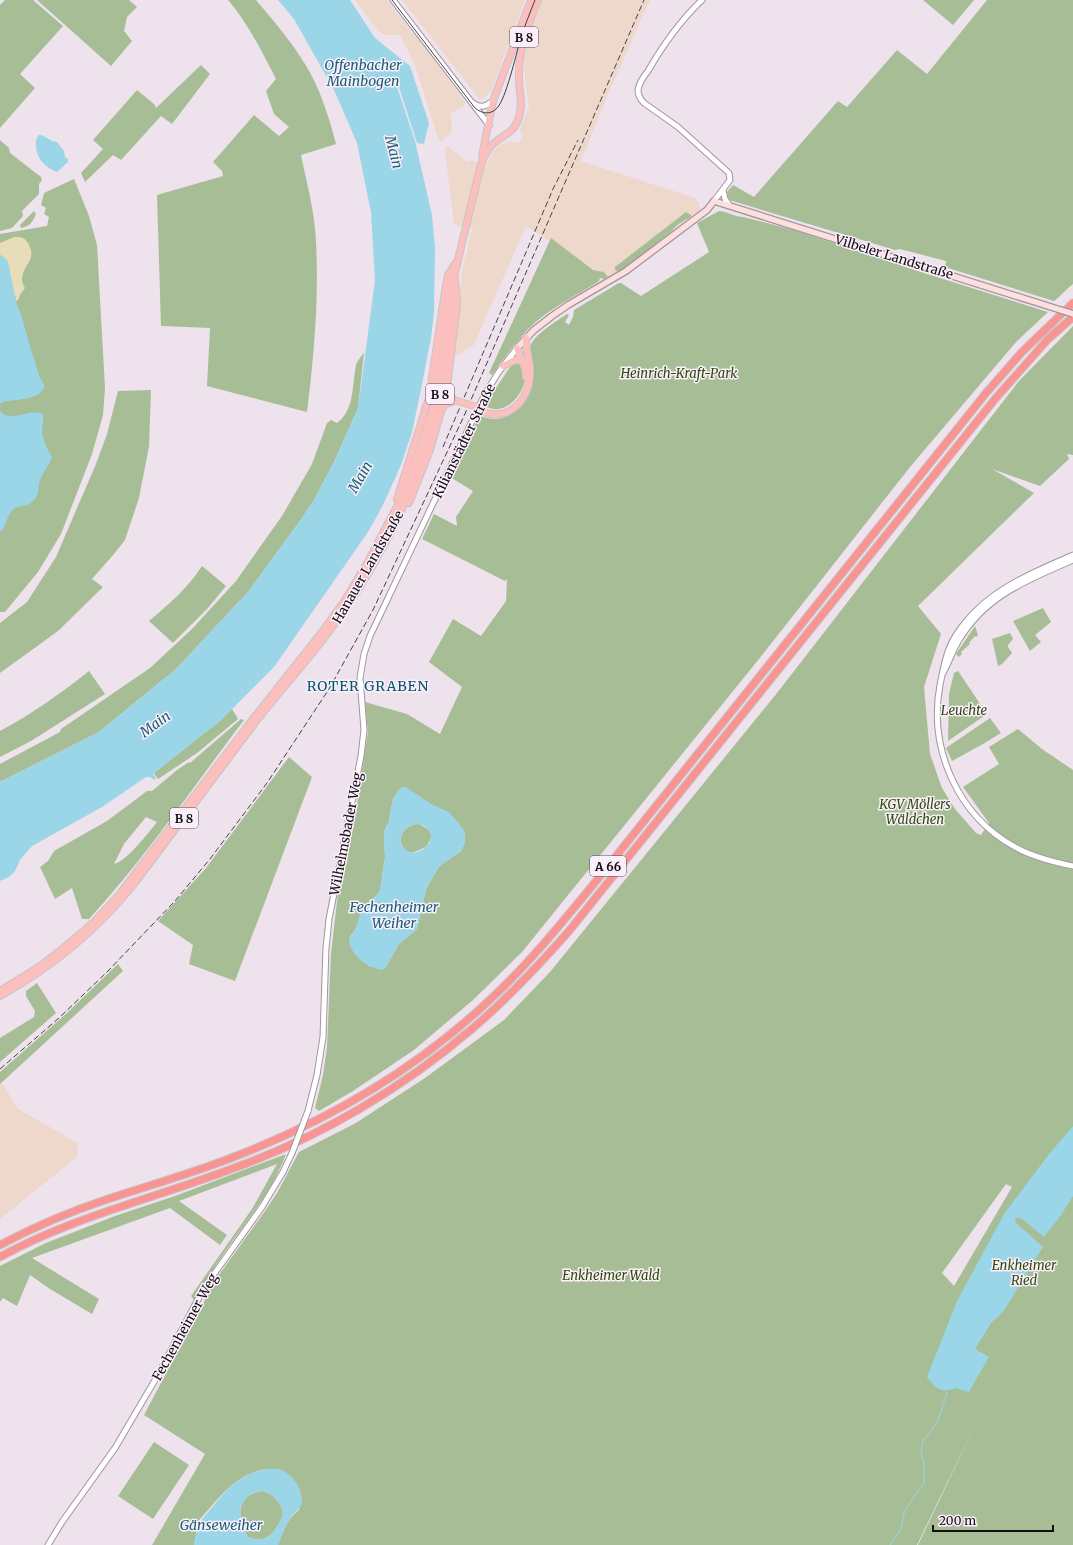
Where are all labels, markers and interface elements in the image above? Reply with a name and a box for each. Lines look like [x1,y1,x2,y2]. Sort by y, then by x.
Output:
road number: B 8 [510,27,538,47]
water label: Offenbacher Mainbogen [324,56,402,90]
water label: Main [381,133,407,170]
street label: Vilbeler Landstraße [832,231,955,283]
park label: Heinrich-Kraft-Park [620,365,737,382]
street label: Kilianstädter Straße [429,381,499,501]
road number: B 8 [426,384,454,404]
water label: Main [343,458,376,497]
street label: Hanauer Landstraße [329,507,407,627]
district label: ROTER GRABEN [307,677,429,695]
park label: Leuchte [941,702,988,719]
water label: Main [135,707,174,742]
street label: Wilhelmsbader Weg [326,771,366,898]
park label: KGV Möllers Wäldchen [878,796,951,828]
road number: B 8 [170,808,198,828]
road number: A 66 [590,856,626,876]
water label: Fechenheimer Weiher [349,898,439,932]
park label: Enkheimer Ried [992,1257,1057,1289]
park label: Enkheimer Wald [562,1267,660,1284]
street label: Fechenheimer Weg [148,1270,222,1384]
scale bar [933,1507,1053,1533]
text: 200 m [939,1513,976,1528]
water label: Gänseweiher [180,1516,263,1534]

